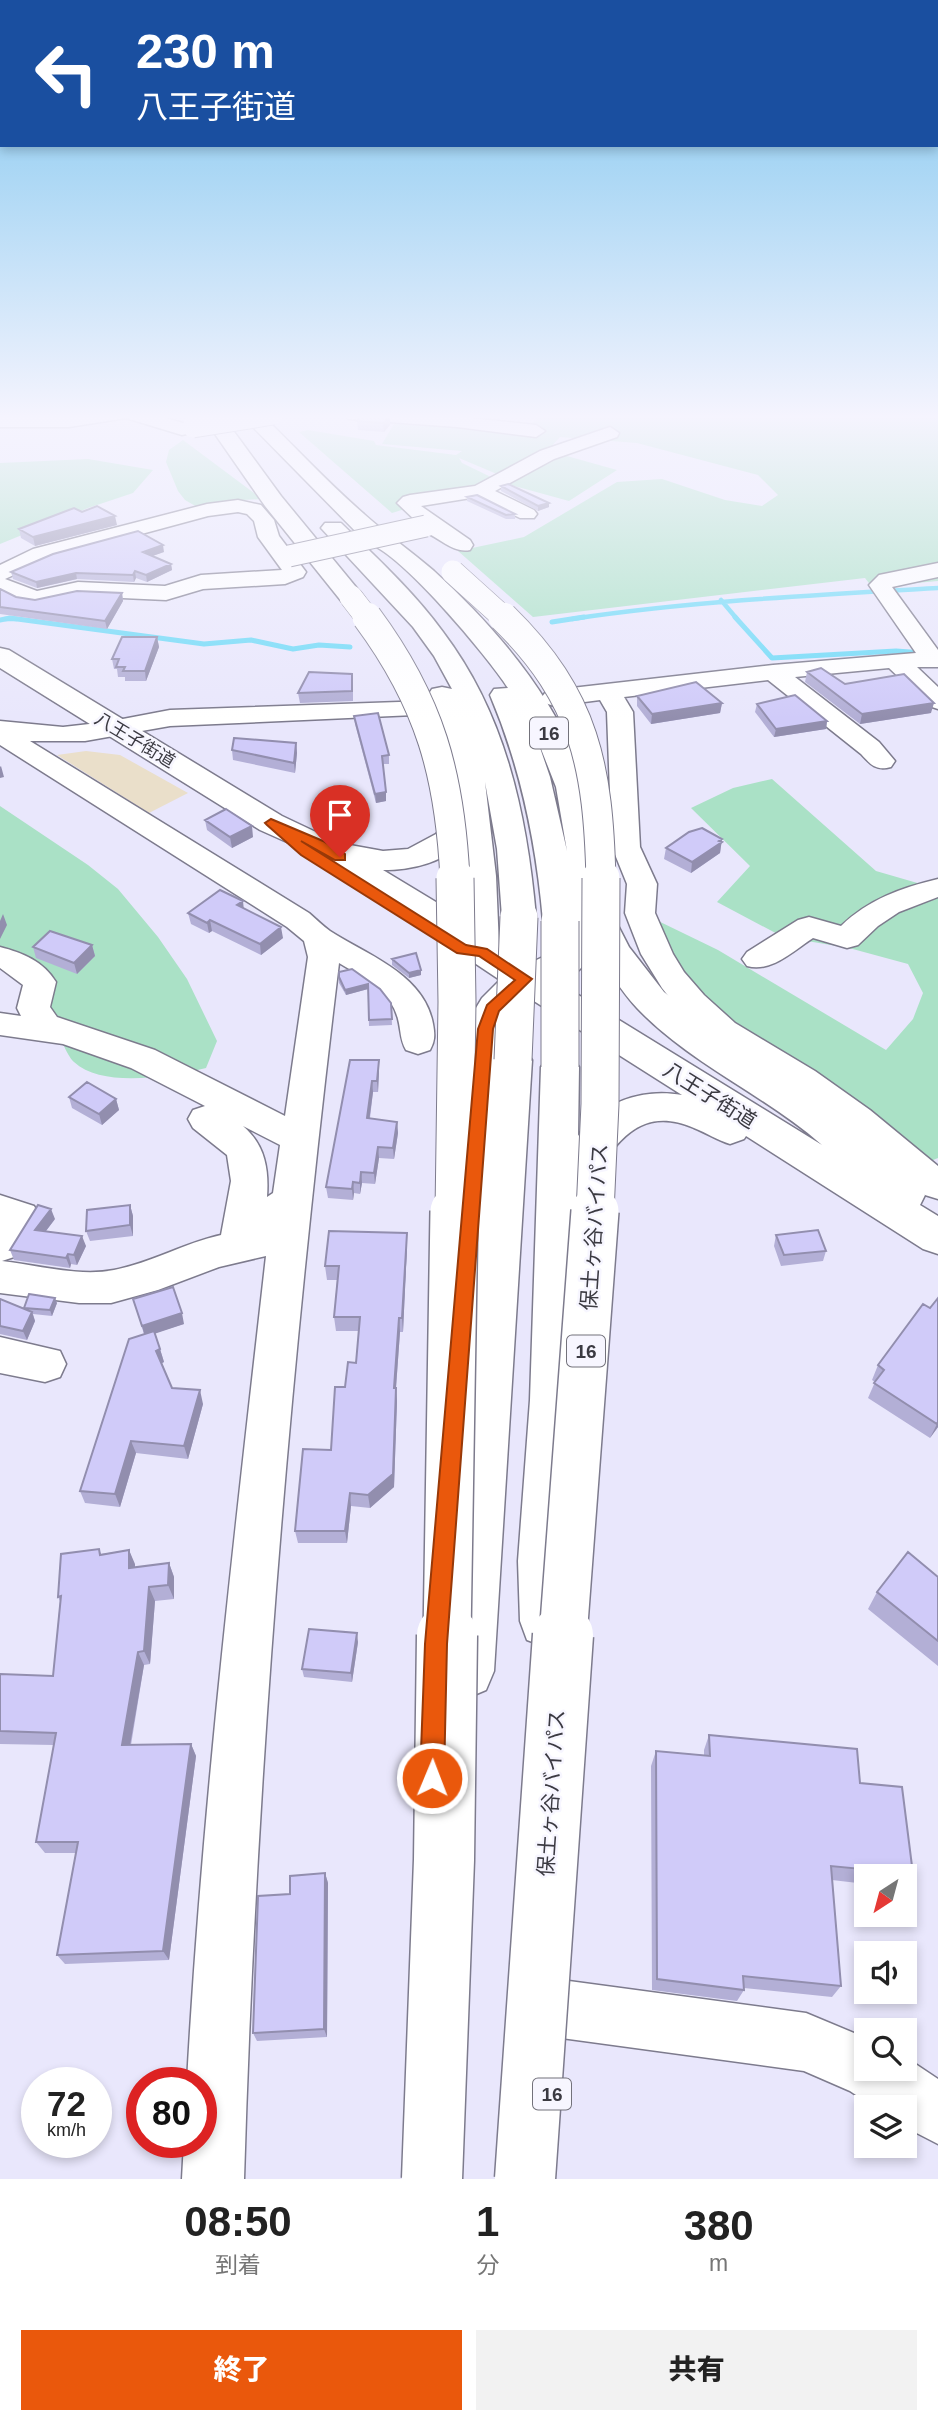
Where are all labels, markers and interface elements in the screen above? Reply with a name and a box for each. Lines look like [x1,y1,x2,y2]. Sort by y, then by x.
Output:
text: 230 m [136,24,275,78]
icon: left [21,28,112,119]
text: 八王子街道 [136,89,296,125]
street label: 八王子街道 [91,708,179,772]
road number: 16 [530,718,568,748]
pin [310,785,370,857]
icon: arrive [321,796,359,834]
street label: 八王子街道 [659,1057,761,1133]
street label: 保土ヶ谷バイパス [577,1143,611,1311]
road number: 16 [567,1336,605,1366]
street label: 保土ヶ谷バイパス [534,1709,568,1877]
position arrow [395,1741,469,1815]
north arrow [854,1864,917,1927]
map controls [854,1864,917,2158]
button: sound [854,1941,917,2004]
button: search [854,2018,917,2081]
speed limit sign: 80 [126,2067,217,2158]
road number: 16 [533,2078,571,2110]
text: 72 [47,2084,86,2123]
button: layers [854,2095,917,2158]
text: km/h [47,2120,86,2140]
text: 08:50 [184,2198,292,2245]
text: 1 [476,2198,499,2245]
text: 380 [684,2202,754,2249]
text: m [709,2250,728,2276]
text: 到着 [215,2252,261,2278]
text: 分 [476,2252,499,2278]
button: 終了 [21,2330,462,2410]
button: 共有 [476,2330,917,2410]

